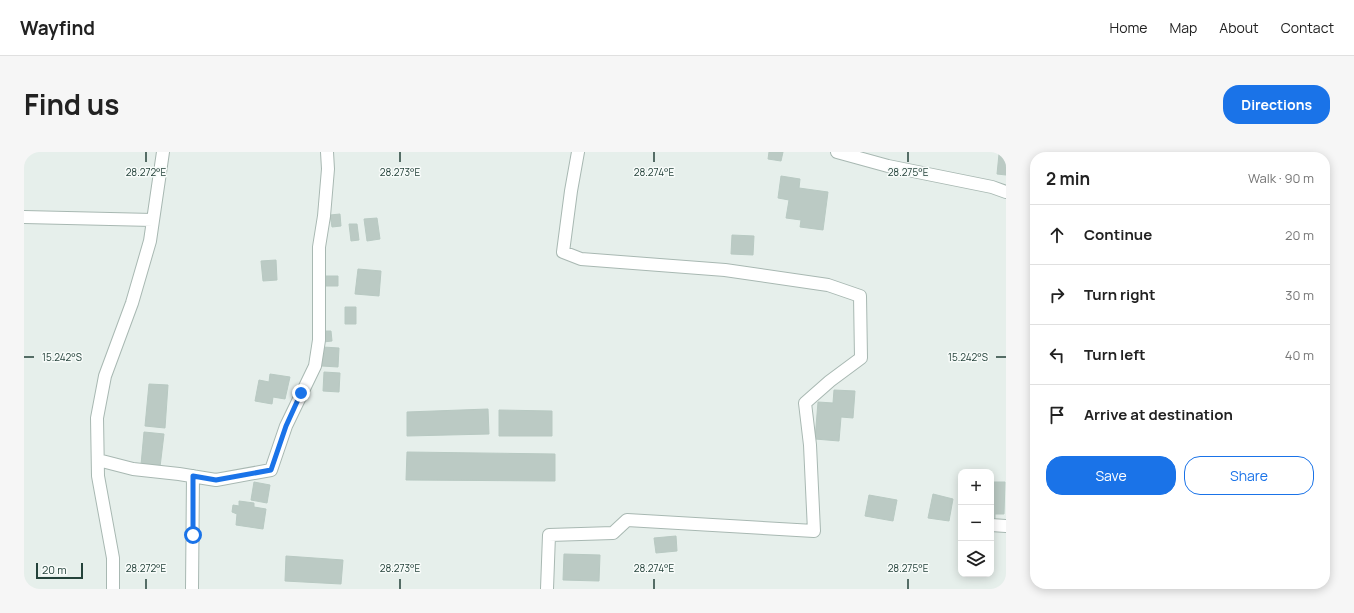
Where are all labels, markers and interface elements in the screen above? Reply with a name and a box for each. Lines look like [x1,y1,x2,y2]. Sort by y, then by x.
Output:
text: Wayfind [20,15,95,41]
text: Home [1110,18,1147,37]
text: Map [1169,18,1197,37]
text: About [1219,18,1259,37]
text: Contact [1281,18,1334,37]
text: Find us [24,85,119,123]
button: Directions [1223,85,1330,124]
text: 28.272°E [126,165,167,179]
text: 28.273°E [380,165,421,179]
text: 28.274°E [634,165,675,179]
text: 28.275°E [888,165,929,179]
text: 2 min [1046,167,1090,190]
text: Walk · 90 m [1248,169,1314,187]
icon: ahead [1046,224,1068,246]
text: Continue [1084,224,1152,245]
text: 20 m [1285,226,1314,244]
icon: right [1046,284,1068,306]
text: Turn right [1084,284,1155,305]
text: 30 m [1285,286,1314,304]
icon: left [1046,344,1068,366]
text: Turn left [1084,344,1146,365]
text: 40 m [1285,346,1314,364]
text: 15.242°S [42,350,82,364]
text: 15.242°S [948,350,988,364]
route end [292,384,310,402]
icon: arrive [1046,404,1068,426]
text: Arrive at destination [1084,404,1233,425]
button: Save [1046,456,1176,495]
button: Share [1184,456,1314,495]
map controls [958,469,994,577]
button: + [958,469,994,505]
button: − [958,505,994,541]
route start [184,526,202,544]
button: layers [958,541,994,577]
scale bar [36,561,83,580]
text: 28.272°E [126,561,167,575]
text: 28.273°E [380,561,421,575]
text: 28.274°E [634,561,675,575]
text: 28.275°E [888,561,929,575]
text: 20 m [42,562,67,577]

